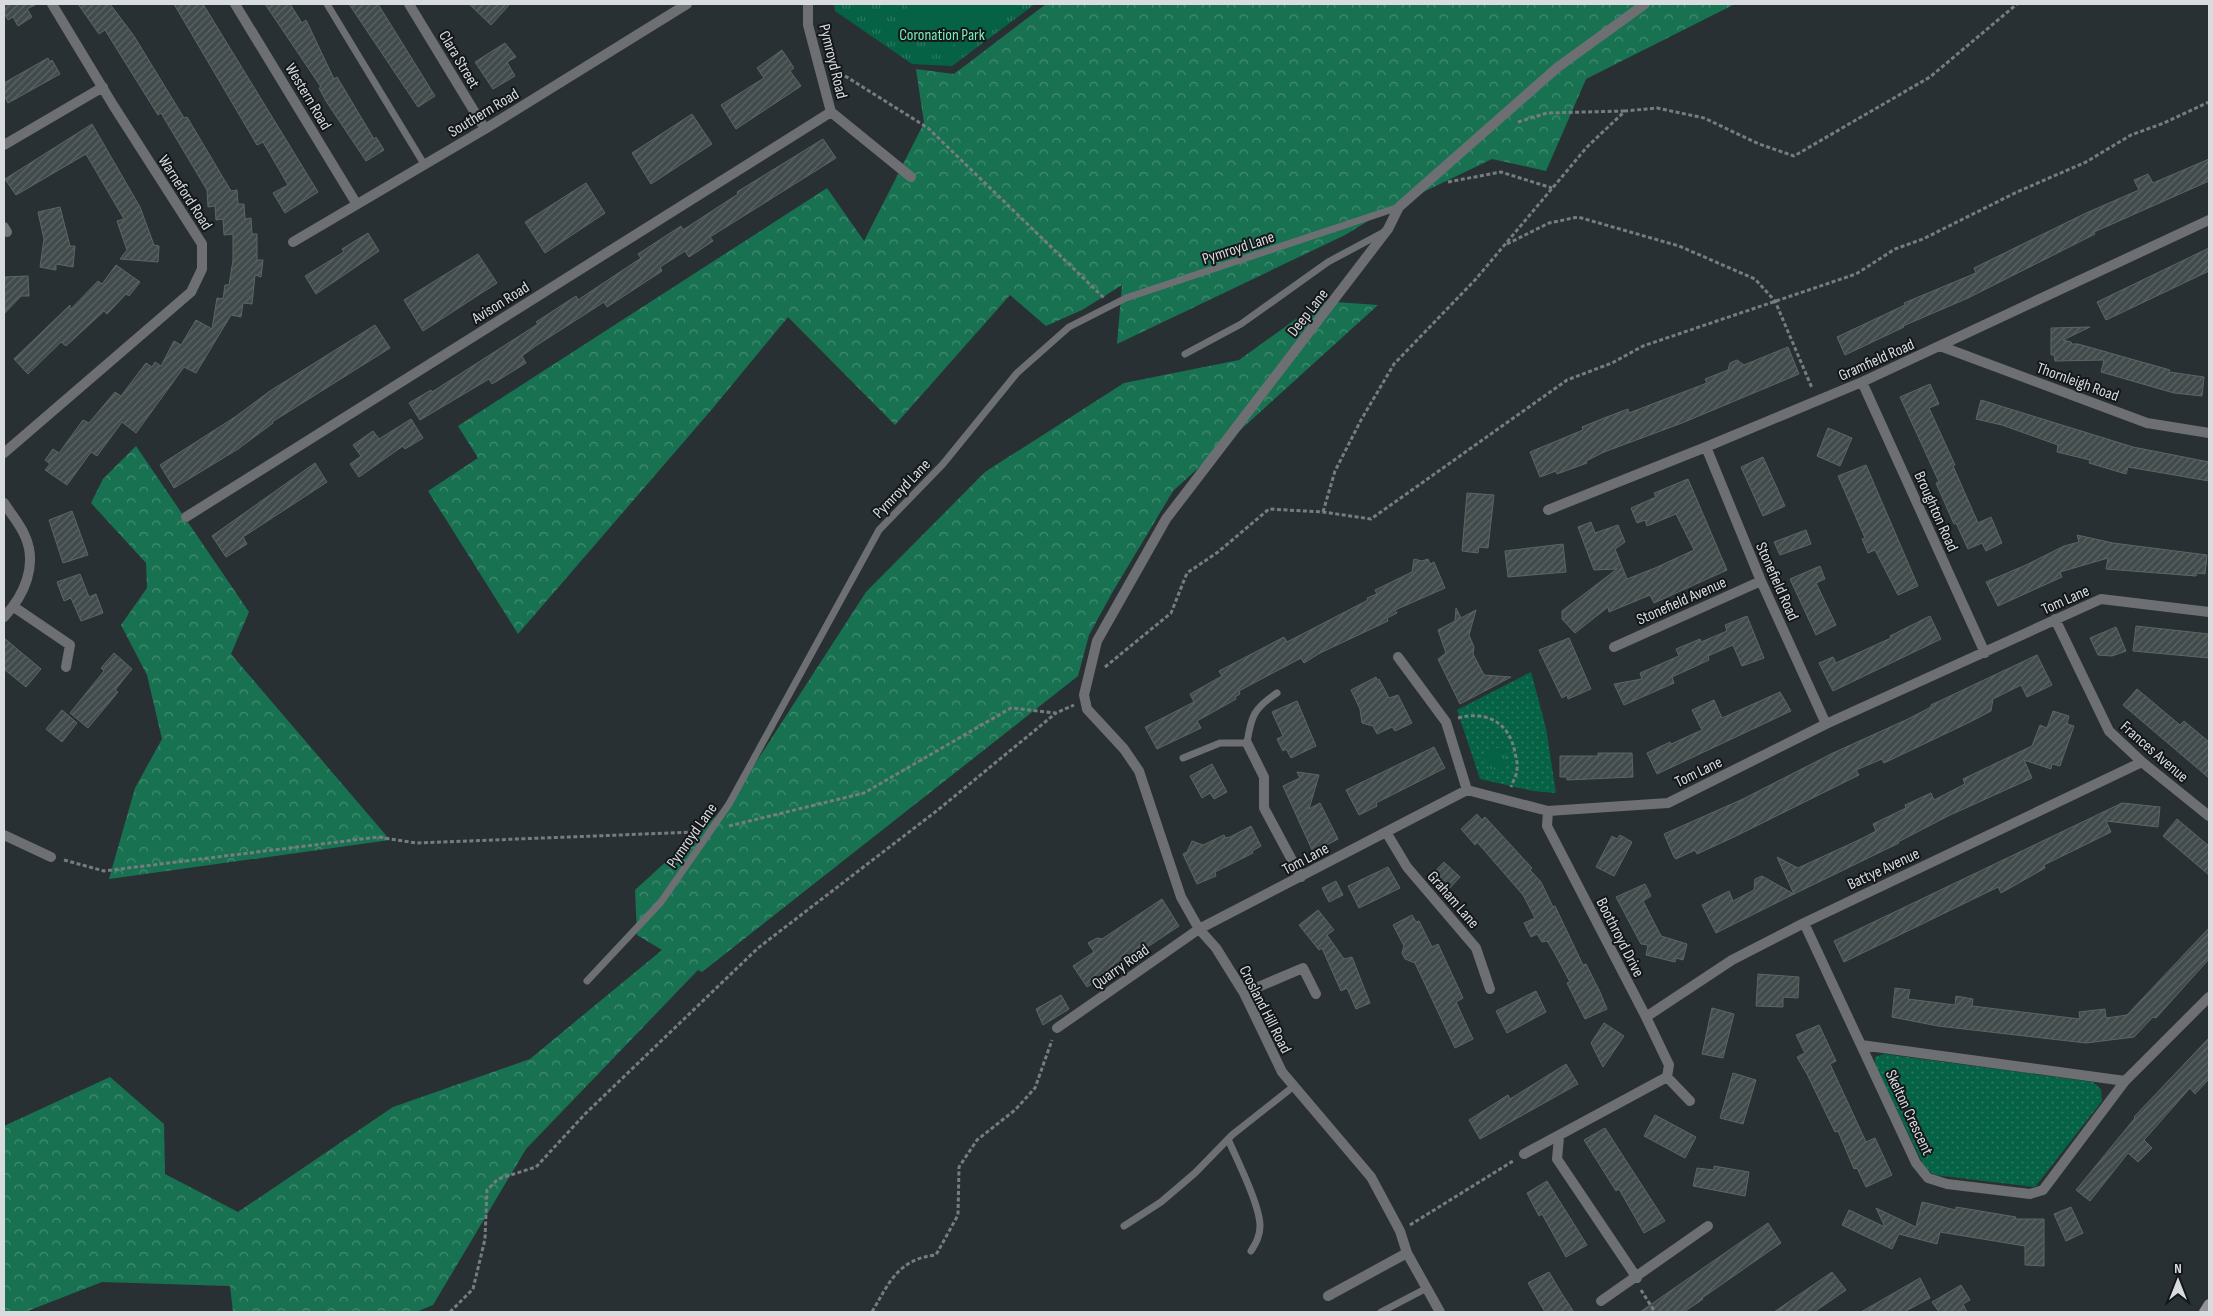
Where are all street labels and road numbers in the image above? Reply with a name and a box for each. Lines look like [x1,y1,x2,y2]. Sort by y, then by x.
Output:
street label: Pymroyd Road [814,22,851,101]
street label: Clara Street [434,28,483,92]
street label: Western Road [280,60,335,133]
street label: Southern Road [445,85,523,142]
street label: Warneford Road [154,152,216,234]
street label: Pymroyd Lane [1200,228,1277,269]
street label: Avison Road [468,278,533,329]
street label: Deep Lane [1284,285,1333,341]
street label: Gramfield Road [1836,335,1918,386]
street label: Thornleigh Road [2034,359,2121,406]
street label: Pymroyd Lane [869,456,935,523]
street label: Broughton Road [1910,469,1962,555]
street label: Stonefield Road [1751,539,1802,624]
street label: Stonefield Avenue [1634,573,1729,630]
street label: Tom Lane [2039,581,2092,619]
street label: Frances Avenue [2116,718,2192,787]
street label: Tom Lane [1672,753,1725,792]
street label: Pymroyd Lane [663,800,721,872]
street label: Tom Lane [1279,839,1332,880]
street label: Battye Avenue [1845,844,1923,894]
street label: Graham Lane [1423,867,1483,933]
street label: Boothroyd Drive [1592,895,1648,980]
street label: Quarry Road [1089,941,1153,994]
street label: Crosland Hill Road [1234,963,1295,1057]
street label: Skelton Crescent [1881,1067,1937,1158]

